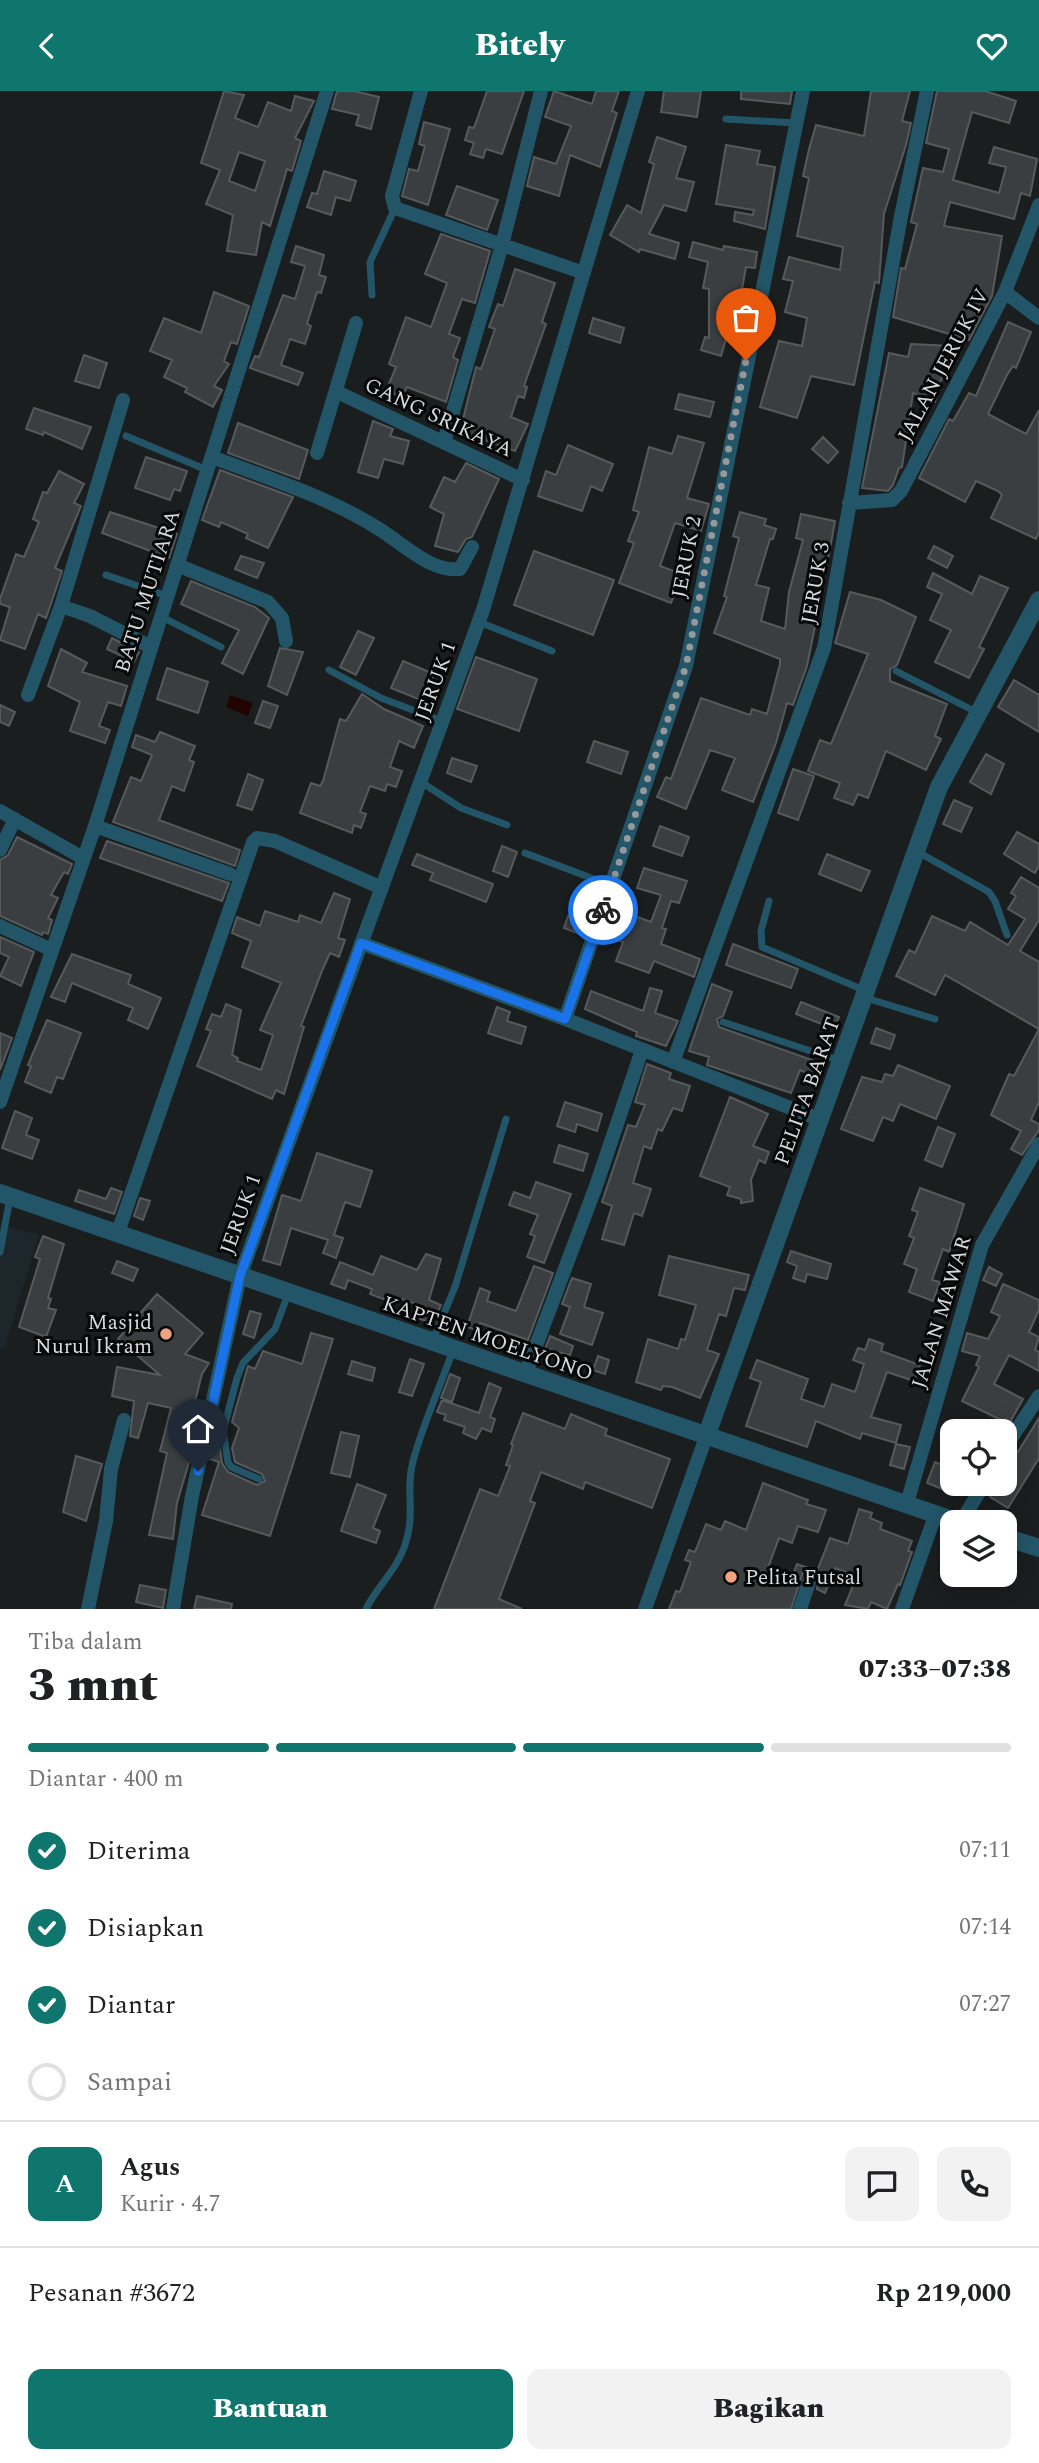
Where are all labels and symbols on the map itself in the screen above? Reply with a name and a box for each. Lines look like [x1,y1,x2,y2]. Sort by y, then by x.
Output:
street label: JALAN JERUK IV [890,283,998,448]
pin [716,288,776,360]
street label: GANG SRIKAYA [359,369,518,466]
street label: BATU MUTIARA [107,505,189,677]
street label: JERUK 2 [663,513,711,601]
street label: JERUK 3 [793,539,839,627]
street label: JERUK 1 [407,637,465,726]
courier [568,875,638,945]
street label: PELITA BARAT [766,1013,850,1170]
street label: JERUK 1 [212,1170,270,1259]
street label: JALAN MAWAR [904,1232,980,1393]
street label: KAPTEN MOELYONO [378,1288,597,1390]
place label: Masjid Nurul Ikram [35,1307,152,1363]
marker: Masjid Nurul Ikram [158,1326,174,1342]
pin [168,1399,228,1471]
place label: Pelita Futsal [745,1562,861,1594]
marker: Pelita Futsal [723,1569,739,1585]

